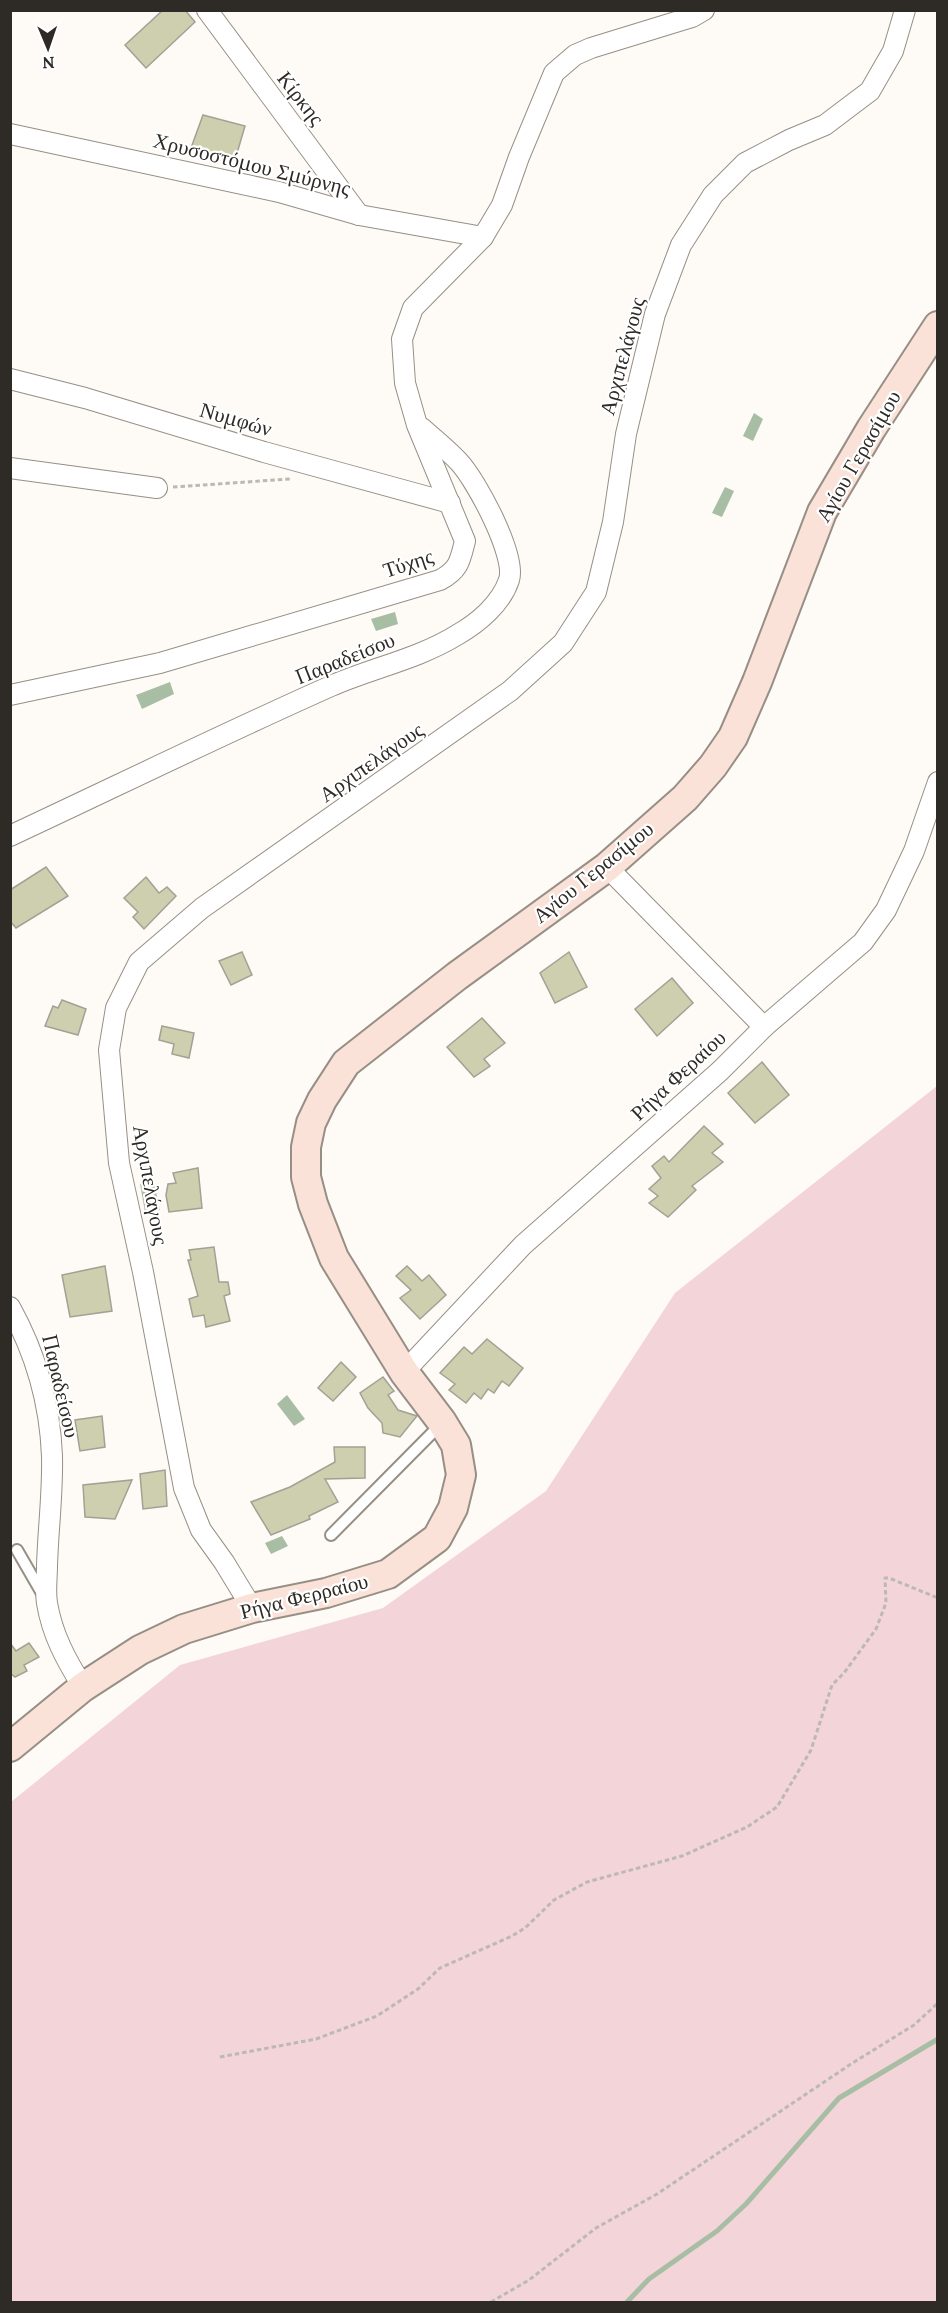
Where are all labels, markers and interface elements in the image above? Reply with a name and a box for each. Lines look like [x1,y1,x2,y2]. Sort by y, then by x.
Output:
north arrow [18,18,78,78]
text: N [42,53,55,73]
street label: Κίρκης [272,66,331,131]
street label: Χρυσοστόμου Σμύρνης [151,126,354,202]
street label: Αρχιπελάγους [593,293,651,418]
street label: Αγίου Γερασίμου [809,385,907,527]
street label: Νυμφών [197,396,275,442]
street label: Τύχης [380,542,437,584]
street label: Παραδείσου [291,626,399,690]
street label: Αρχιπελάγους [314,716,429,808]
street label: Αγίου Γερασίμου [527,815,659,929]
street label: Ρήγα Φεραίου [625,1024,731,1126]
street label: Αρχιπελάγους [127,1123,175,1248]
street label: Παραδείσου [36,1332,86,1440]
street label: Ρήγα Φερραίου [237,1567,371,1625]

